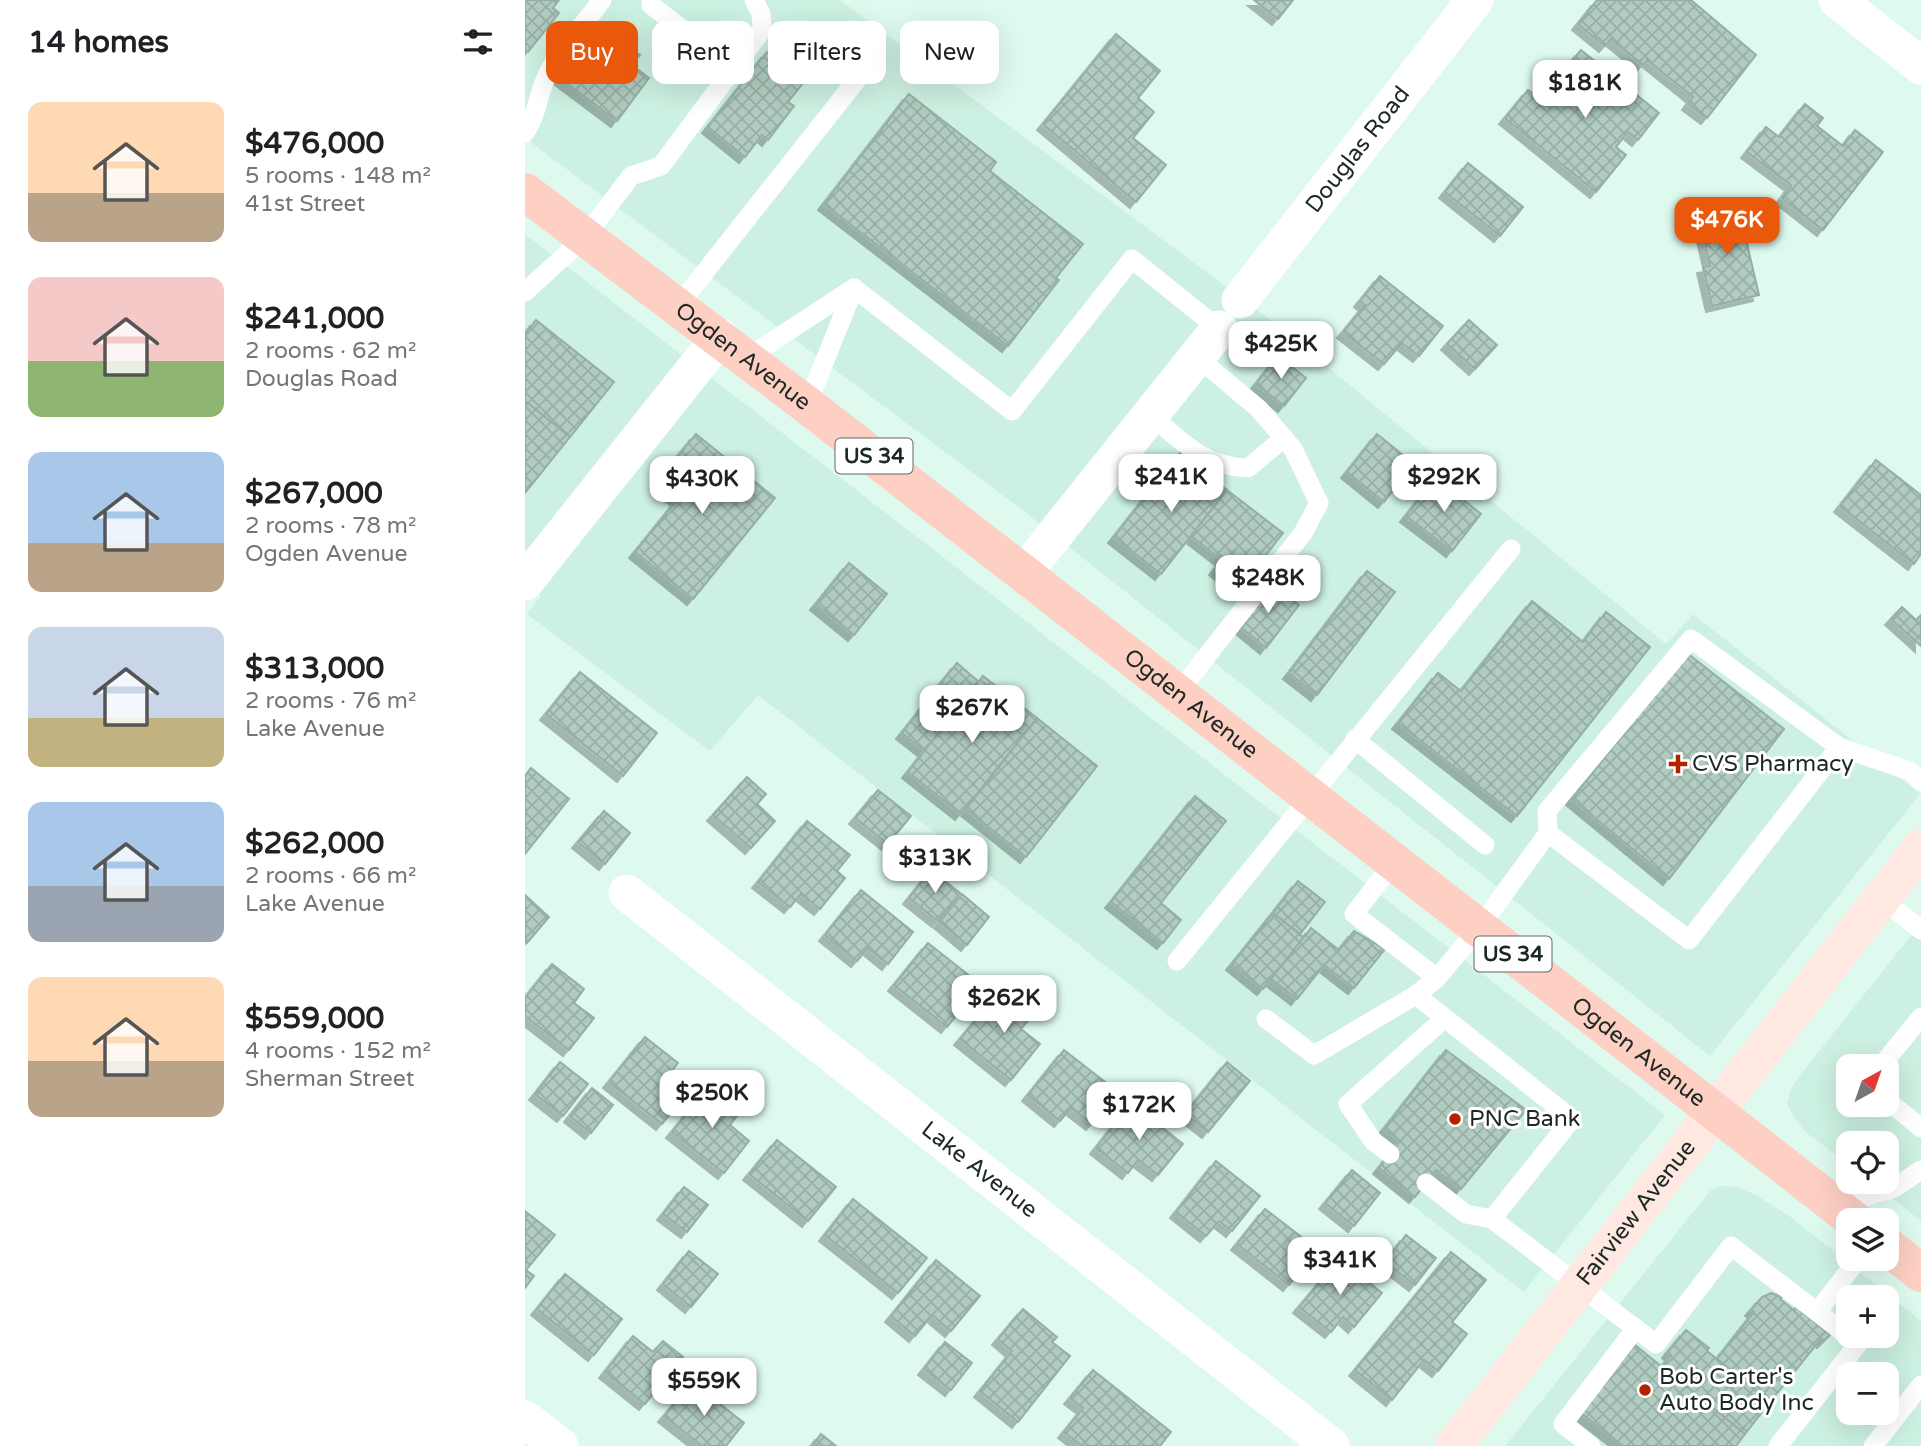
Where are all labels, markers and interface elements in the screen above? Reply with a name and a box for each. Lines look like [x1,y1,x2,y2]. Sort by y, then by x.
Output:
chip: Buy [546,21,638,84]
chip: Rent [652,21,754,84]
chip: Filters [768,21,886,84]
chip: New [900,21,999,84]
icon: filters [459,23,497,61]
text: 14 homes [28,24,169,61]
pin: $181K [1536,60,1634,120]
text: $181K [1549,69,1621,97]
street label: Douglas Road [1300,81,1416,218]
text: $476,000 [245,125,384,162]
icon: home [84,130,168,214]
text: 5 rooms · 148 m² [245,162,431,190]
text: 41st Street [245,190,365,218]
pin: $476K [1678,198,1776,257]
text: $476K [1691,206,1763,234]
street label: Ogden Avenue [669,296,816,417]
text: $241,000 [245,300,384,337]
icon: home [84,305,168,389]
pin: $425K [1232,322,1330,381]
text: $425K [1245,330,1317,358]
text: 2 rooms · 62 m² [245,337,416,365]
text: Douglas Road [245,365,398,393]
road number: US 34 [835,438,913,474]
pin: $241K [1122,454,1220,514]
pin: $292K [1395,454,1493,514]
pin: $430K [653,456,751,516]
text: $241K [1135,463,1207,491]
text: $292K [1408,463,1480,491]
text: $430K [666,465,738,493]
text: $267,000 [245,475,383,512]
icon: home [84,480,168,564]
text: 2 rooms · 78 m² [245,512,416,540]
text: Ogden Avenue [245,540,408,568]
pin: $248K [1219,556,1317,615]
text: $248K [1232,564,1304,592]
street label: Ogden Avenue [1118,643,1264,765]
text: $313,000 [245,650,384,687]
icon: home [84,655,168,739]
pin: $267K [923,686,1021,745]
text: 2 rooms · 76 m² [245,687,416,715]
text: $267K [936,694,1008,722]
text: Lake Avenue [245,715,385,743]
place label: CVS Pharmacy [1692,750,1854,778]
marker: CVS Pharmacy [1670,756,1686,772]
text: $262,000 [245,825,384,862]
icon: home [84,830,168,914]
pin: $313K [886,836,984,895]
text: $313K [899,844,971,872]
text: 2 rooms · 66 m² [245,862,416,890]
text: Lake Avenue [245,890,385,918]
road number: US 34 [1475,936,1551,972]
pin: $262K [955,976,1053,1035]
text: $262K [968,984,1040,1012]
street label: Ogden Avenue [1566,991,1711,1113]
text: $559,000 [245,1000,384,1037]
icon: home [84,1005,168,1089]
text: 4 rooms · 152 m² [245,1037,431,1065]
north arrow [1836,1054,1899,1116]
map controls [1836,1054,1899,1425]
text: Sherman Street [245,1065,415,1093]
pin: $250K [663,1070,761,1130]
text: $250K [676,1079,748,1107]
pin: $172K [1090,1082,1188,1142]
text: $172K [1103,1091,1175,1119]
place label: PNC Bank [1469,1105,1580,1133]
marker: PNC Bank [1447,1111,1463,1127]
street label: Lake Avenue [916,1116,1043,1224]
button: locate [1836,1131,1899,1194]
street label: Fairview Avenue [1571,1134,1702,1291]
button: layers [1836,1208,1899,1271]
pin: $341K [1291,1238,1389,1297]
text: $341K [1304,1246,1376,1274]
button: + [1836,1285,1899,1348]
pin: $559K [655,1358,753,1418]
button: − [1836,1362,1899,1425]
place label: Bob Carter's Auto Body Inc [1659,1363,1814,1417]
text: $559K [668,1367,740,1395]
marker: Bob Carter's Auto Body Inc [1637,1382,1653,1398]

